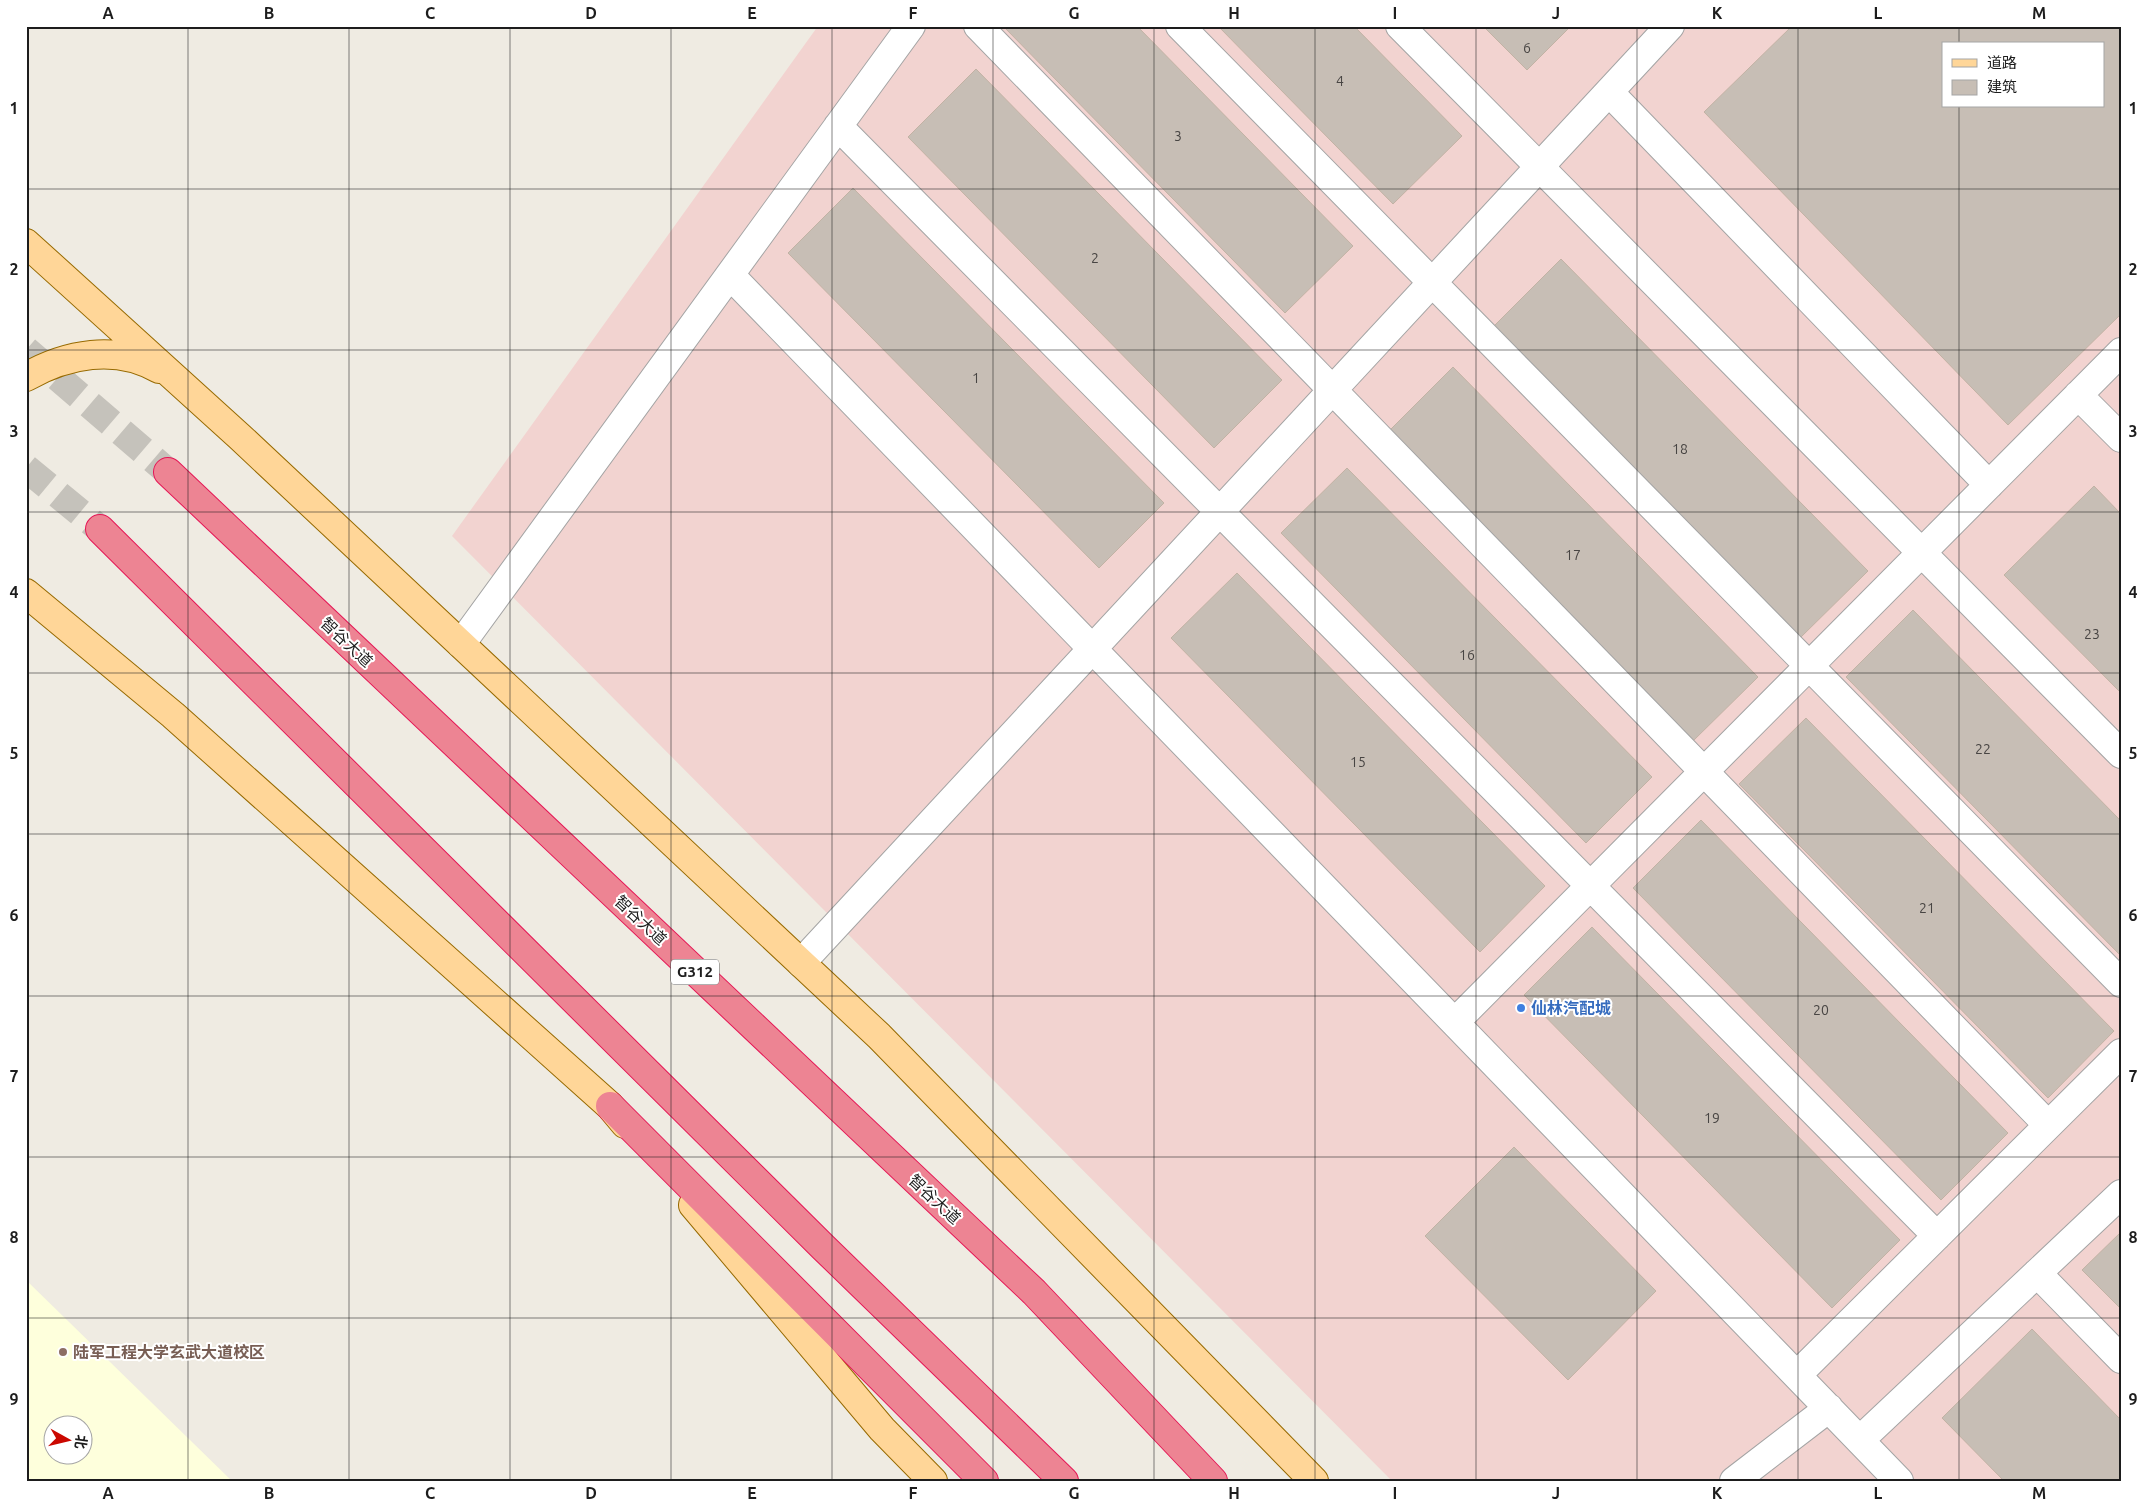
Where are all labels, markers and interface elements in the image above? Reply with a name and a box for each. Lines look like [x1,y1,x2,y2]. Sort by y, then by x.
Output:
text: A [102,4,114,22]
text: B [264,4,274,22]
text: C [425,4,435,22]
text: D [585,4,597,22]
text: E [747,4,757,22]
text: F [909,4,918,22]
text: G [1068,4,1080,22]
text: H [1228,4,1240,22]
text: I [1393,4,1397,22]
text: J [1552,4,1560,22]
text: K [1712,4,1723,22]
text: L [1874,4,1883,22]
text: M [2032,4,2046,22]
house number: 6 [1523,40,1531,56]
legend [1942,42,2104,108]
text: 道路 [1987,54,2017,71]
house number: 4 [1336,73,1344,89]
text: 建筑 [1987,78,2017,95]
text: 1 [9,99,19,117]
text: 1 [2128,99,2138,117]
house number: 3 [1174,128,1182,144]
house number: 2 [1091,250,1099,266]
text: 2 [9,260,19,278]
text: 2 [2128,260,2138,278]
house number: 1 [972,370,980,386]
text: 3 [9,422,19,440]
text: 3 [2128,422,2138,440]
house number: 18 [1672,441,1688,457]
house number: 17 [1565,547,1581,563]
text: 4 [9,583,19,601]
text: 4 [2128,583,2138,601]
street label: 智谷大道 [317,614,377,670]
house number: 23 [2084,626,2100,642]
house number: 16 [1459,647,1475,663]
house number: 22 [1975,741,1991,757]
text: 5 [9,744,19,762]
text: 5 [2128,744,2138,762]
house number: 15 [1350,754,1366,770]
street label: 智谷大道 [611,892,671,948]
house number: 21 [1919,900,1935,916]
text: 6 [9,906,19,924]
text: 6 [2128,906,2138,924]
road number: G312 [671,960,719,984]
place label: 仙林汽配城 [1531,999,1611,1017]
marker: 仙林汽配城 [1515,1002,1527,1014]
house number: 20 [1813,1002,1829,1018]
text: 7 [9,1067,19,1085]
text: 7 [2128,1067,2138,1085]
house number: 19 [1704,1110,1720,1126]
street label: 智谷大道 [905,1171,965,1227]
text: 8 [9,1228,19,1246]
text: 8 [2128,1228,2138,1246]
place label: 陆军工程大学玄武大道校区 [73,1343,265,1361]
marker: 陆军工程大学玄武大道校区 [57,1346,69,1358]
text: 9 [9,1390,19,1408]
text: 9 [2128,1390,2138,1408]
north arrow [42,1414,92,1464]
text: 北 [72,1434,90,1450]
text: A [102,1484,114,1502]
text: B [264,1484,274,1502]
text: C [425,1484,435,1502]
text: D [585,1484,597,1502]
text: E [747,1484,757,1502]
text: F [909,1484,918,1502]
text: G [1068,1484,1080,1502]
text: H [1228,1484,1240,1502]
text: I [1393,1484,1397,1502]
text: J [1552,1484,1560,1502]
text: K [1712,1484,1723,1502]
text: L [1874,1484,1883,1502]
text: M [2032,1484,2046,1502]

